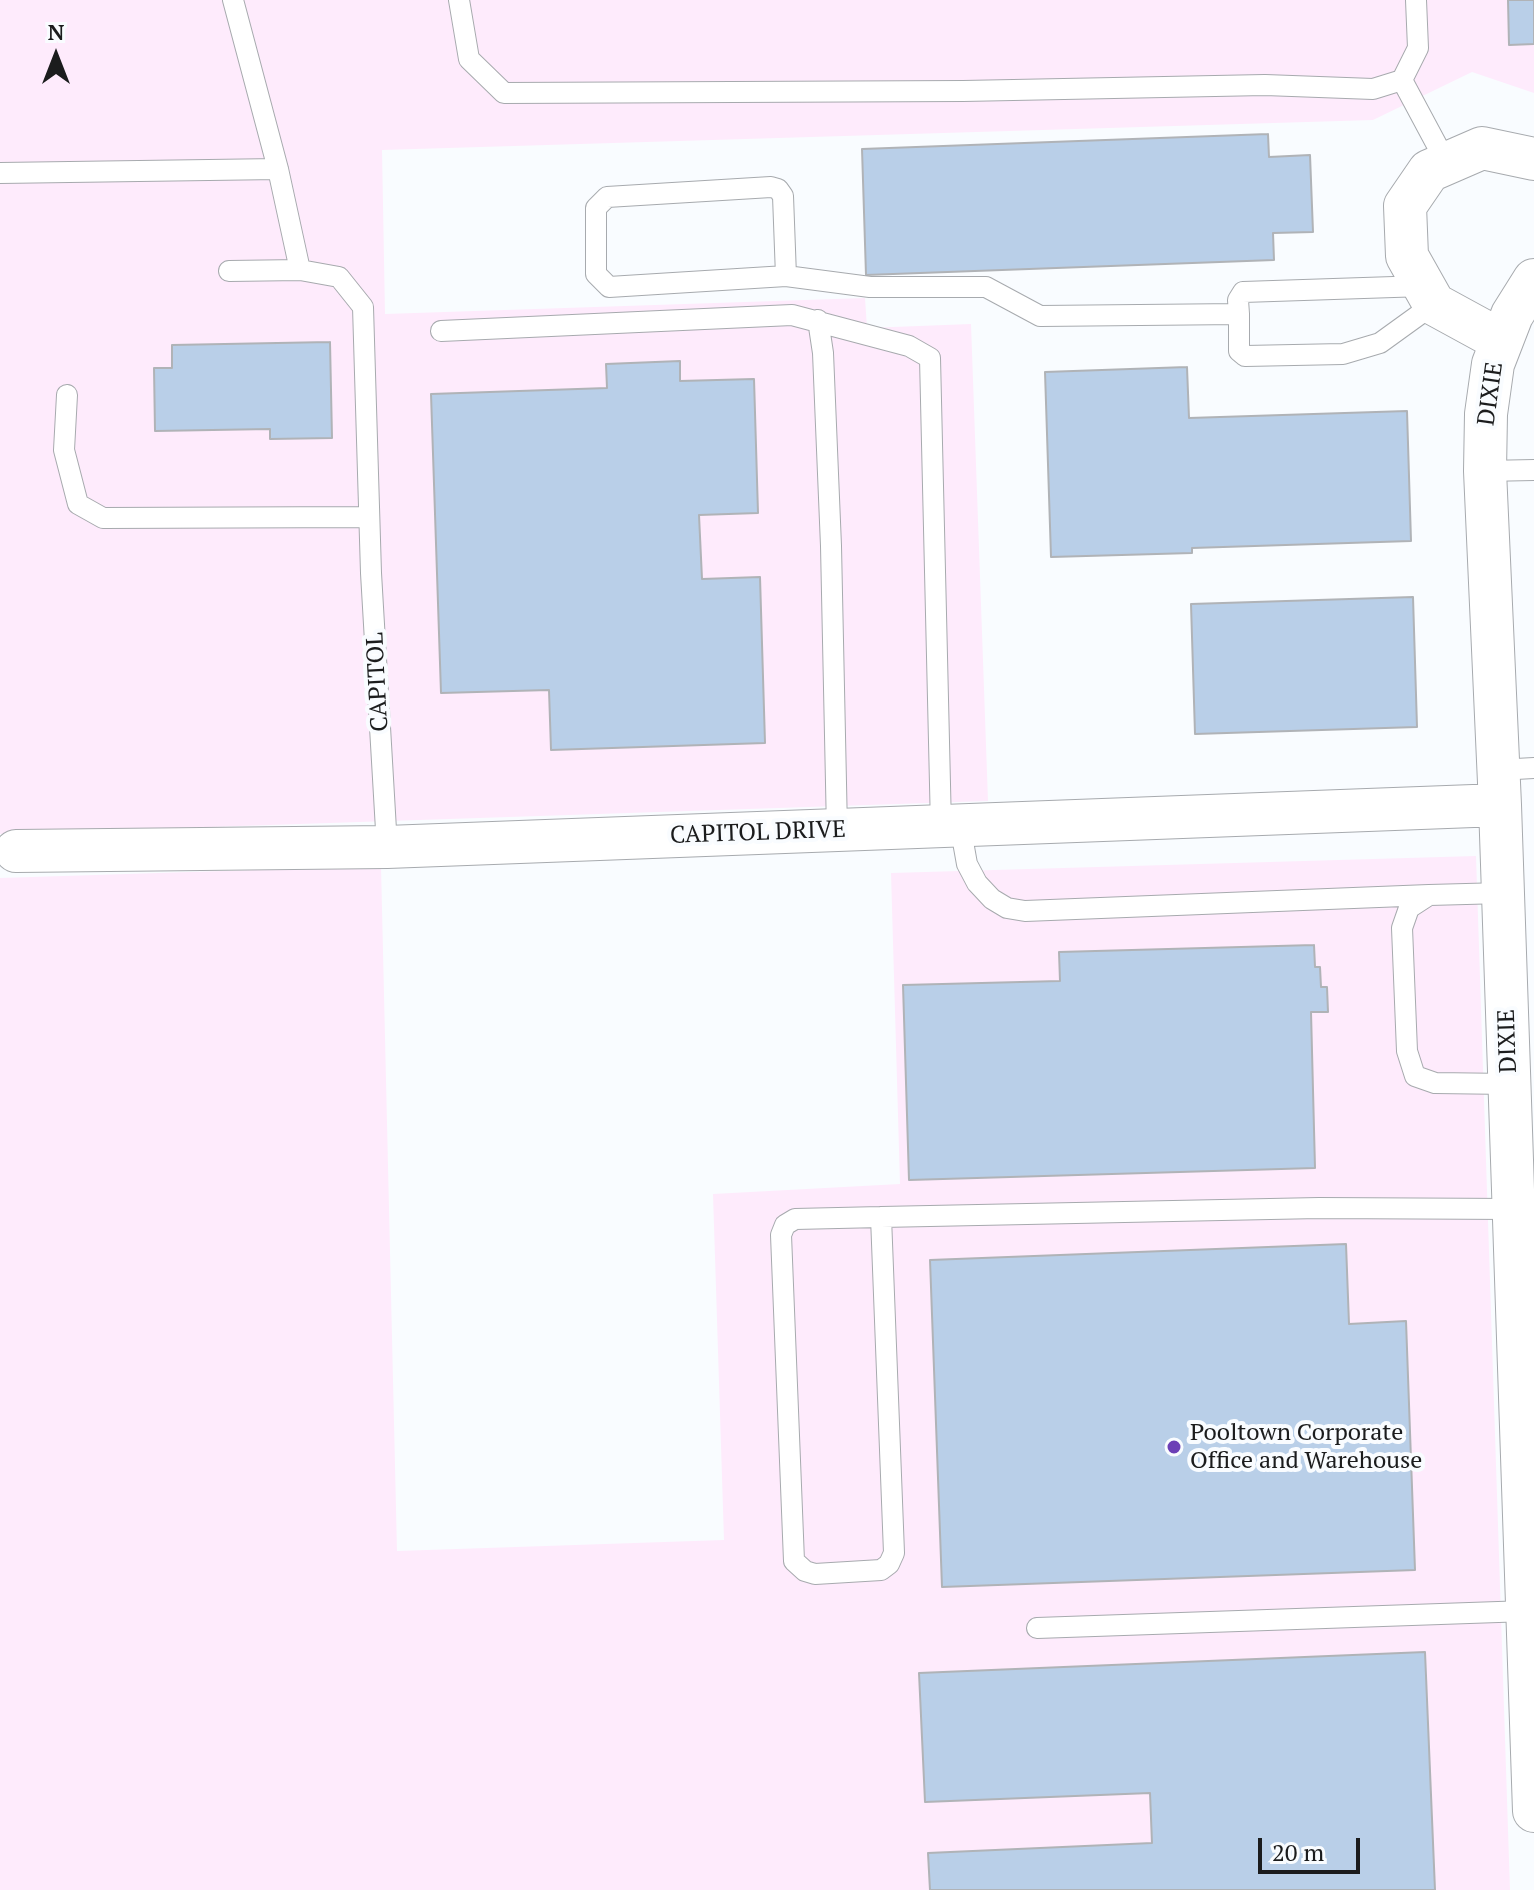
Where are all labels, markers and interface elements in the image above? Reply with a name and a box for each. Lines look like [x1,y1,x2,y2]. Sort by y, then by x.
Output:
north arrow [16,16,96,96]
text: N [48,17,64,46]
street label: DIXIE [1472,360,1510,428]
street label: CAPITOL [361,632,395,732]
street label: CAPITOL DRIVE [669,816,847,850]
street label: DIXIE [1492,1009,1524,1073]
place label: Pooltown Corporate Office and Warehouse [1190,1419,1422,1475]
marker: Pooltown Corporate Office and Warehouse [1165,1438,1183,1456]
scale bar [1262,1822,1364,1872]
text: 20 m [1272,1836,1324,1868]

